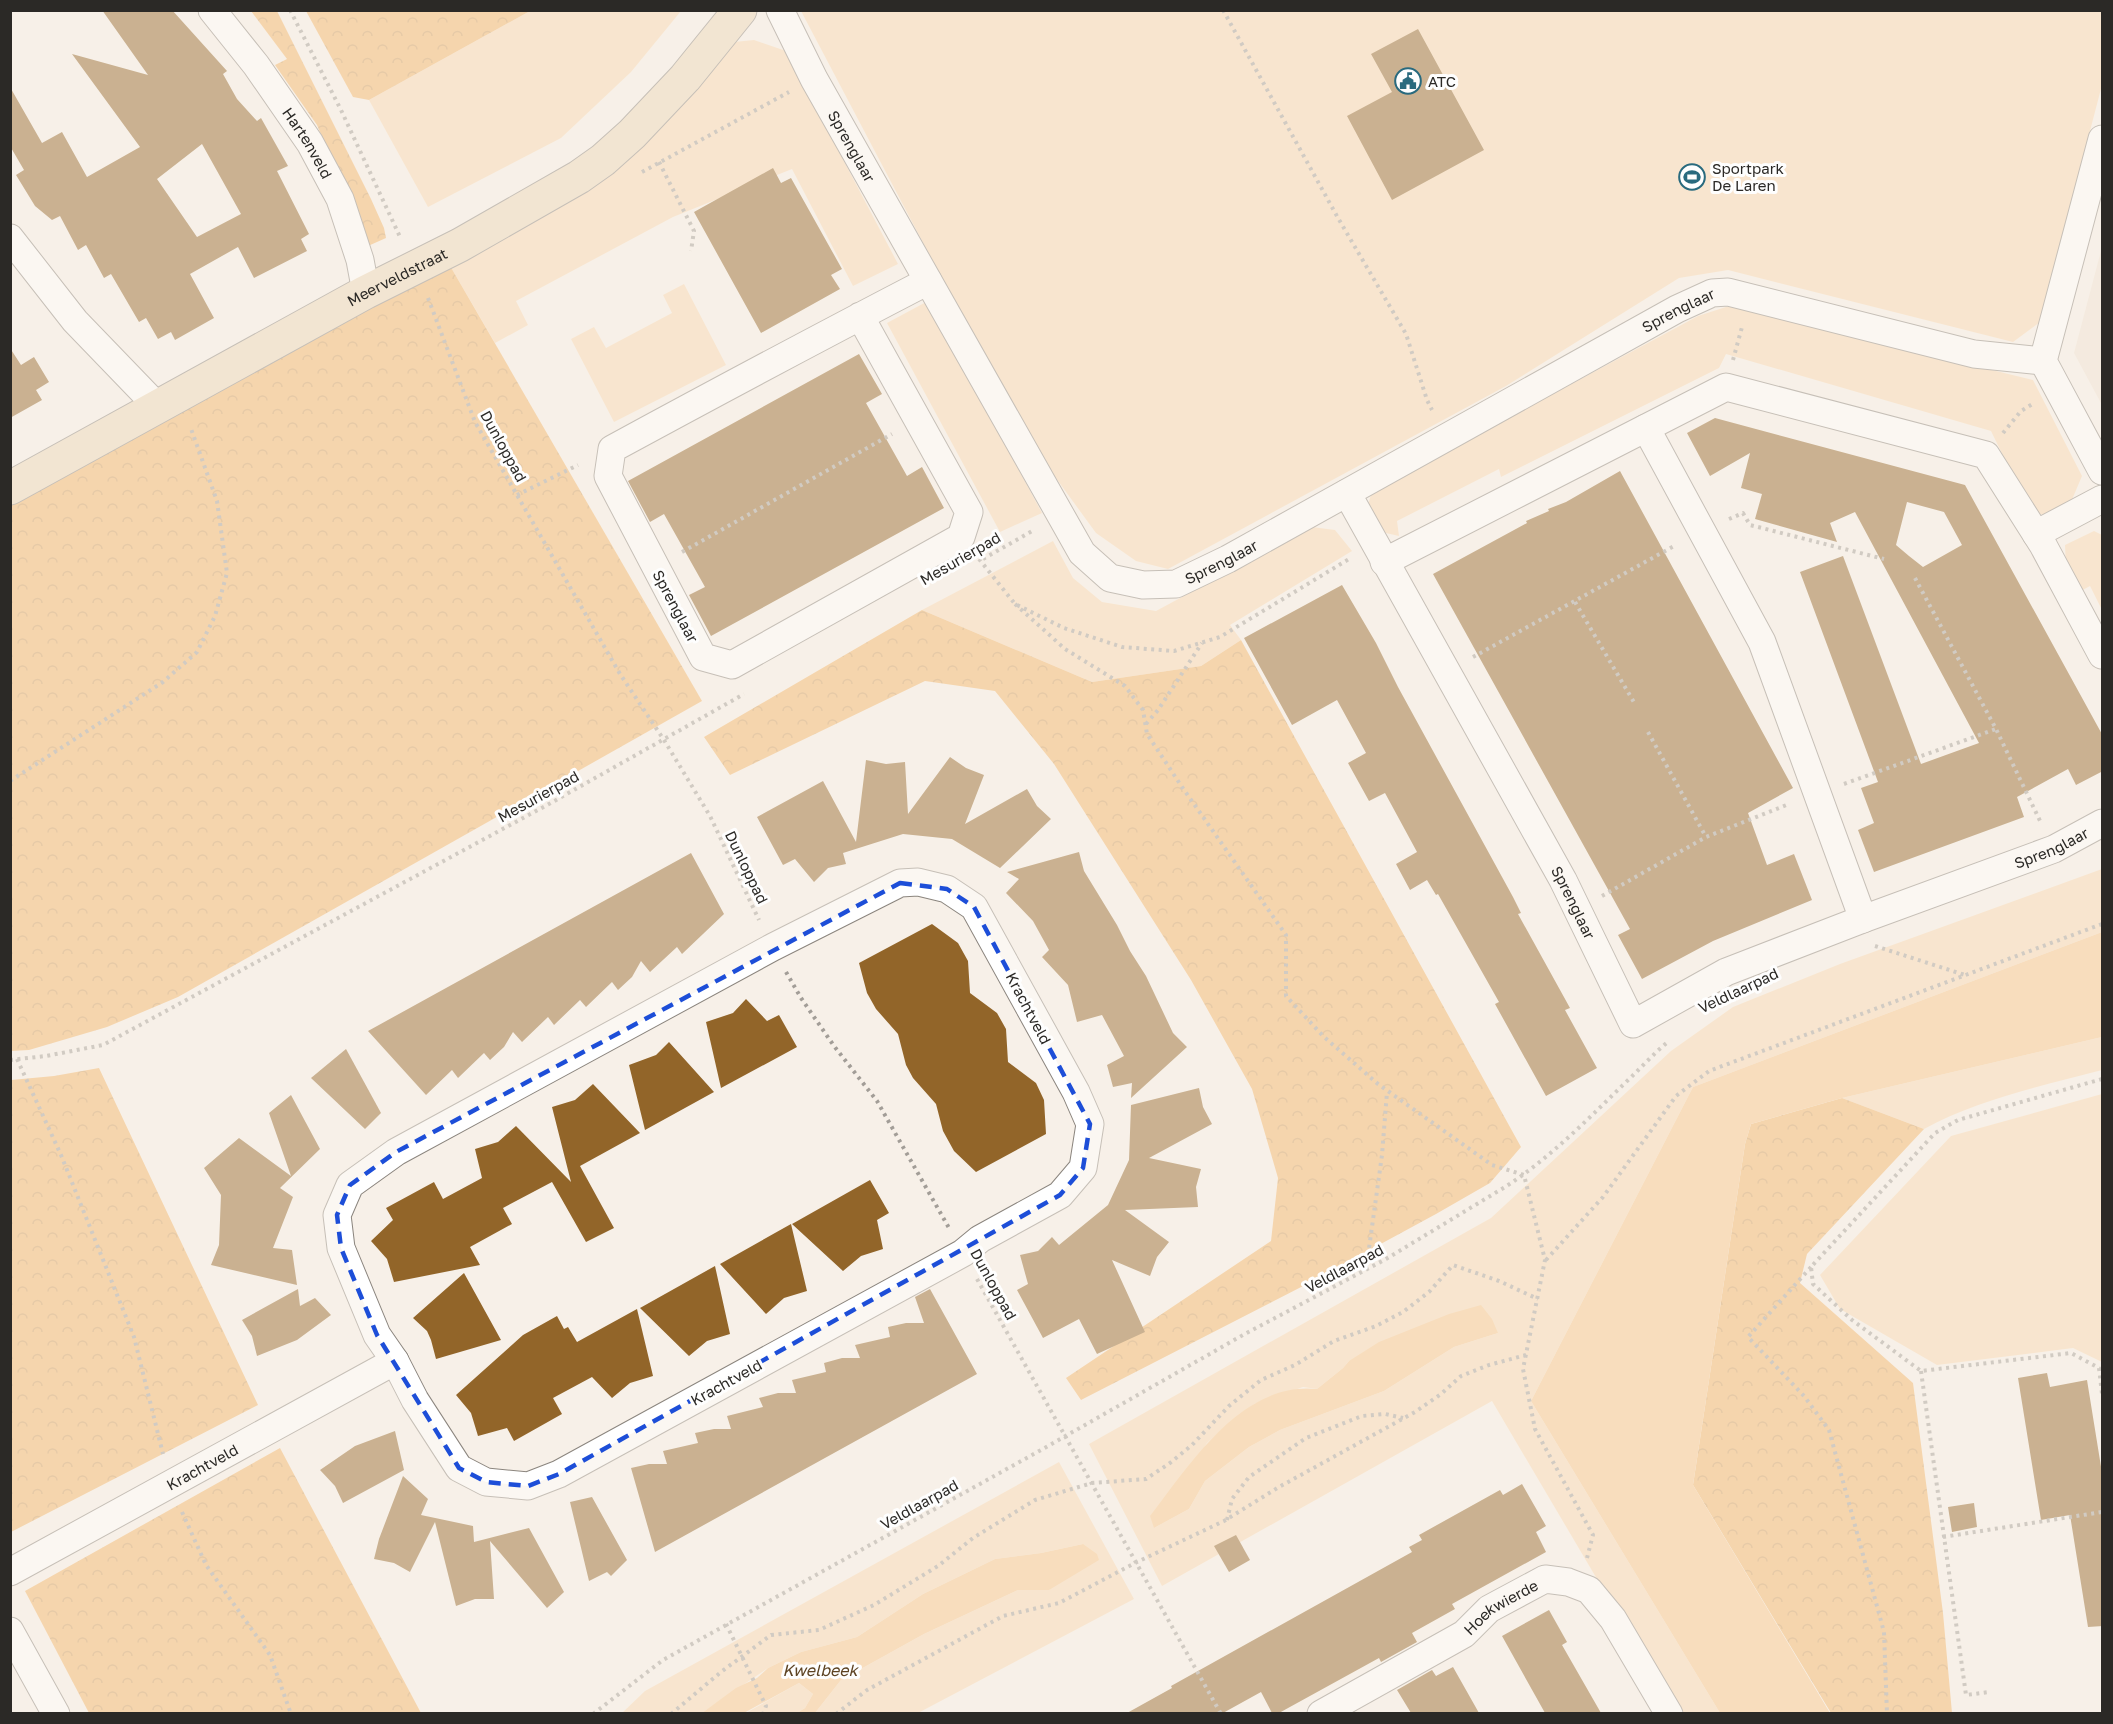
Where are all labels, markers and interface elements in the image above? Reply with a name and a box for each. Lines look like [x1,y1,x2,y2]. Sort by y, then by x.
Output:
public building icon: ATC [1393,66,1423,96]
place label: ATC [1428,72,1456,90]
street label: Hartenveld [279,104,336,182]
street label: Sprenglaar [825,107,879,185]
place label: Sportpark De Laren [1712,159,1785,194]
sports icon: Sportpark De Laren [1677,162,1707,192]
street label: Meerveldstraat [344,244,450,310]
street label: Sprenglaar [1639,284,1718,336]
street label: Dunloppad [477,407,531,485]
street label: Mesurierpad [917,528,1003,588]
street label: Sprenglaar [1182,535,1261,588]
street label: Sprenglaar [649,567,703,645]
street label: Mesurierpad [494,766,582,826]
street label: Sprenglaar [2012,823,2091,872]
street label: Dunloppad [722,828,772,906]
street label: Sprenglaar [1548,863,1599,942]
street label: Veldlaarpad [1695,964,1781,1016]
street label: Krachtveld [1003,969,1055,1047]
street label: Veldlaarpad [1302,1240,1386,1296]
street label: Dunloppad [967,1245,1021,1323]
street label: Krachtveld [687,1355,765,1409]
street label: Krachtveld [163,1440,241,1494]
street label: Veldlaarpad [877,1475,961,1533]
street label: Hoekwierde [1460,1575,1541,1638]
water label: Kwelbeek [782,1660,860,1680]

